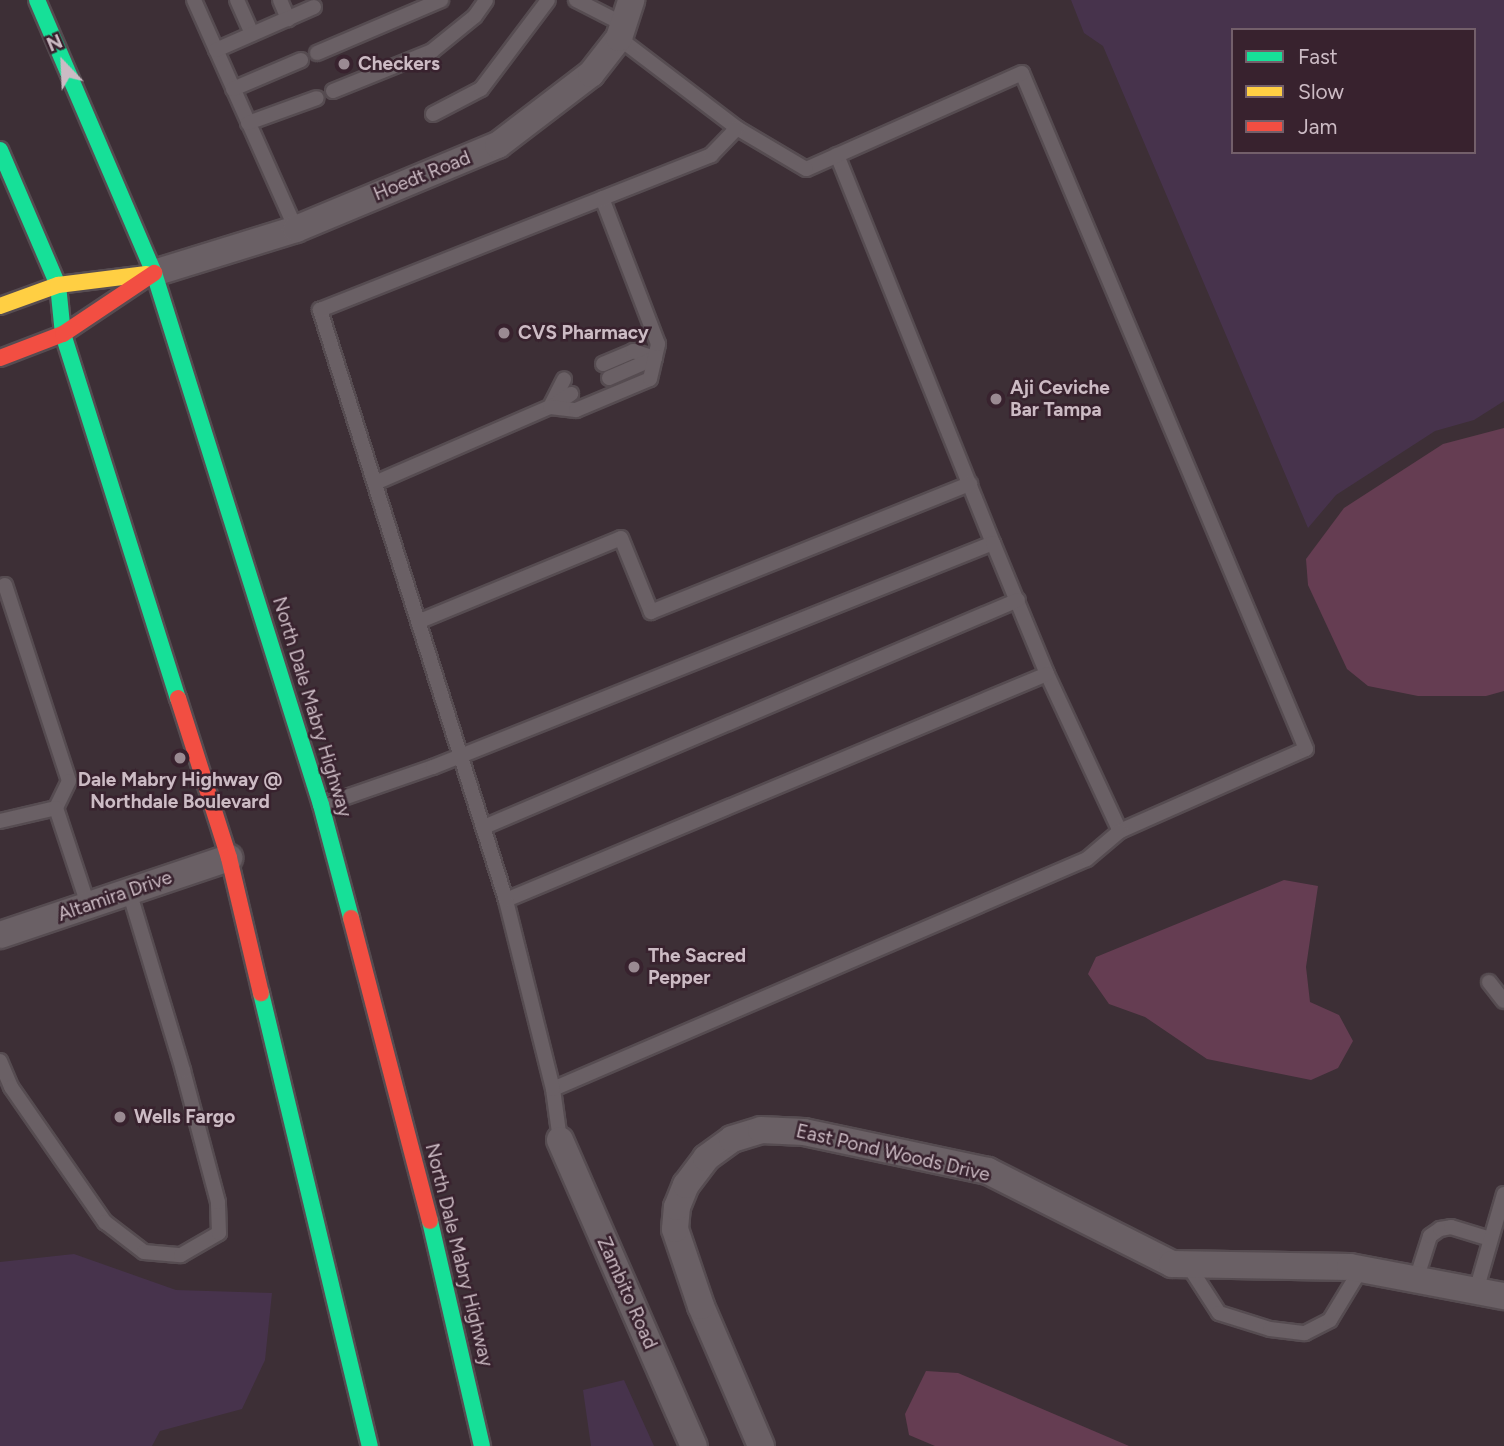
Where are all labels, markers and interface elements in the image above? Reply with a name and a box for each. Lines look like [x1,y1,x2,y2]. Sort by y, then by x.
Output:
north arrow [28,28,98,98]
legend [1231,28,1476,154]
text: N [43,30,66,57]
text: Fast [1298,44,1338,69]
place label: Checkers [358,53,440,75]
marker: Checkers [336,56,352,72]
text: Slow [1298,79,1344,104]
text: Jam [1298,114,1337,139]
street label: Hoedt Road [370,146,474,206]
place label: CVS Pharmacy [518,322,649,344]
marker: CVS Pharmacy [496,325,512,341]
place label: Aji Ceviche Bar Tampa [1010,377,1110,421]
marker: Aji Ceviche Bar Tampa [988,391,1004,407]
street label: North Dale Mabry Highway [268,594,356,820]
marker: Dale Mabry Highway @ Northdale Boulevard [172,750,188,766]
place label: Dale Mabry Highway @ Northdale Boulevard [78,769,282,813]
street label: Altamira Drive [55,866,175,926]
place label: The Sacred Pepper [648,945,746,989]
marker: The Sacred Pepper [626,959,642,975]
place label: Wells Fargo [134,1106,235,1128]
marker: Wells Fargo [112,1109,128,1125]
street label: East Pond Woods Drive [794,1120,992,1186]
street label: North Dale Mabry Highway [420,1141,498,1369]
street label: Zambito Road [592,1233,662,1353]

